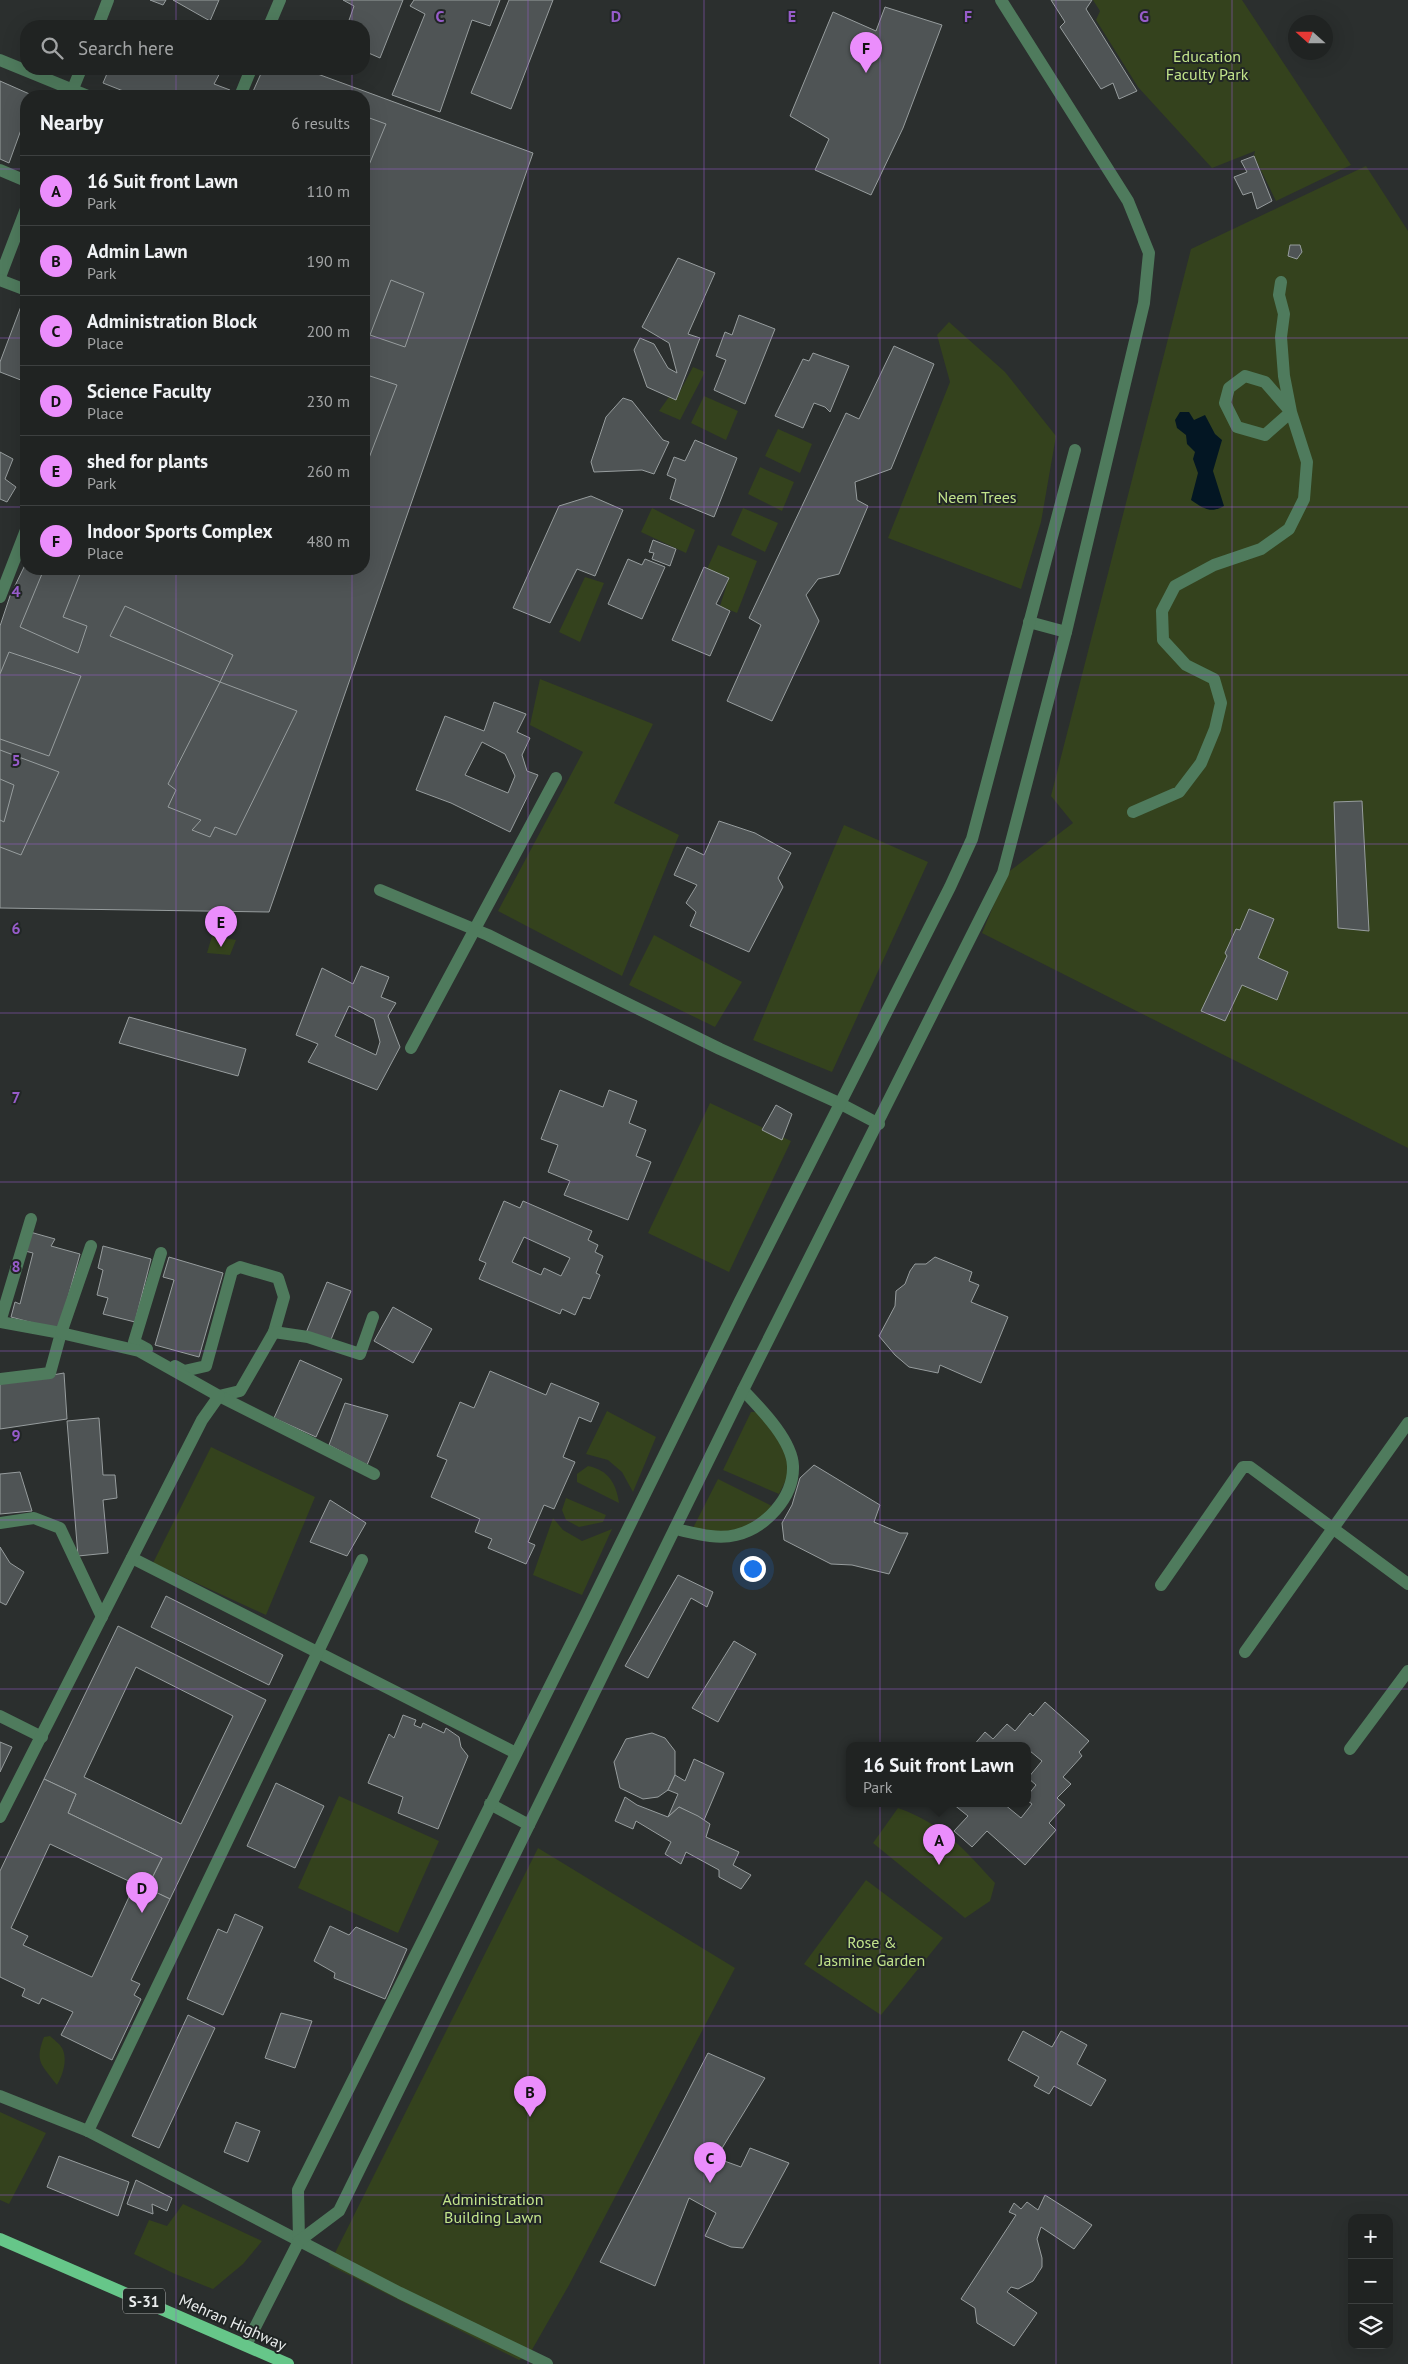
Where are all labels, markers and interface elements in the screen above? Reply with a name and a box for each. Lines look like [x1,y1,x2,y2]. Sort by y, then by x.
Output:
text: C [436,6,445,26]
text: D [611,6,621,26]
text: E [788,6,796,26]
text: F [964,6,972,26]
text: G [1139,6,1149,26]
north arrow [1288,15,1333,60]
search box [20,20,370,75]
pin: F [850,32,882,73]
icon: search [38,34,66,62]
text: Search here [78,36,174,60]
park label: Education Faculty Park [1166,46,1249,84]
text: Nearby [40,109,103,136]
text: 6 results [291,113,350,133]
text: 16 Suit front Lawn [87,169,238,193]
text: A [51,181,61,201]
text: 110 m [307,181,350,201]
text: Park [87,193,116,213]
text: Admin Lawn [87,239,188,263]
text: B [51,251,61,271]
text: 190 m [307,251,350,271]
text: Park [87,263,116,283]
text: Administration Block [87,309,257,333]
text: C [52,321,60,341]
text: 200 m [307,321,350,341]
text: Place [87,333,124,353]
text: Science Faculty [87,379,211,403]
text: D [51,391,61,411]
text: 230 m [307,391,350,411]
text: Place [87,403,124,423]
text: shed for plants [87,449,208,473]
text: E [52,461,60,481]
text: 260 m [307,461,350,481]
text: Park [87,473,116,493]
park label: Neem Trees [937,487,1017,507]
text: Indoor Sports Complex [87,519,272,543]
text: F [52,531,60,551]
text: 480 m [307,531,350,551]
text: Place [87,543,124,563]
text: 4 [11,581,21,601]
text: 5 [11,750,21,770]
pin: E [205,906,237,947]
text: 6 [11,918,21,938]
text: 7 [11,1087,21,1107]
text: 8 [11,1256,21,1276]
text: 9 [11,1425,21,1445]
your location [740,1556,766,1582]
popup [846,1742,1031,1807]
text: 16 Suit front Lawn [863,1753,1014,1777]
text: Park [863,1777,892,1797]
pin: A [923,1824,955,1865]
pin: D [126,1872,158,1913]
park label: Rose & Jasmine Garden [818,1932,925,1970]
pin: B [514,2076,546,2117]
pin: C [694,2142,726,2183]
park label: Administration Building Lawn [443,2189,543,2227]
map controls [1348,2214,1393,2349]
button: + [1348,2214,1393,2259]
button: − [1348,2259,1393,2304]
road number: S-31 [123,2288,165,2314]
street label: Mehran Highway [176,2289,290,2355]
button: layers [1348,2304,1393,2349]

